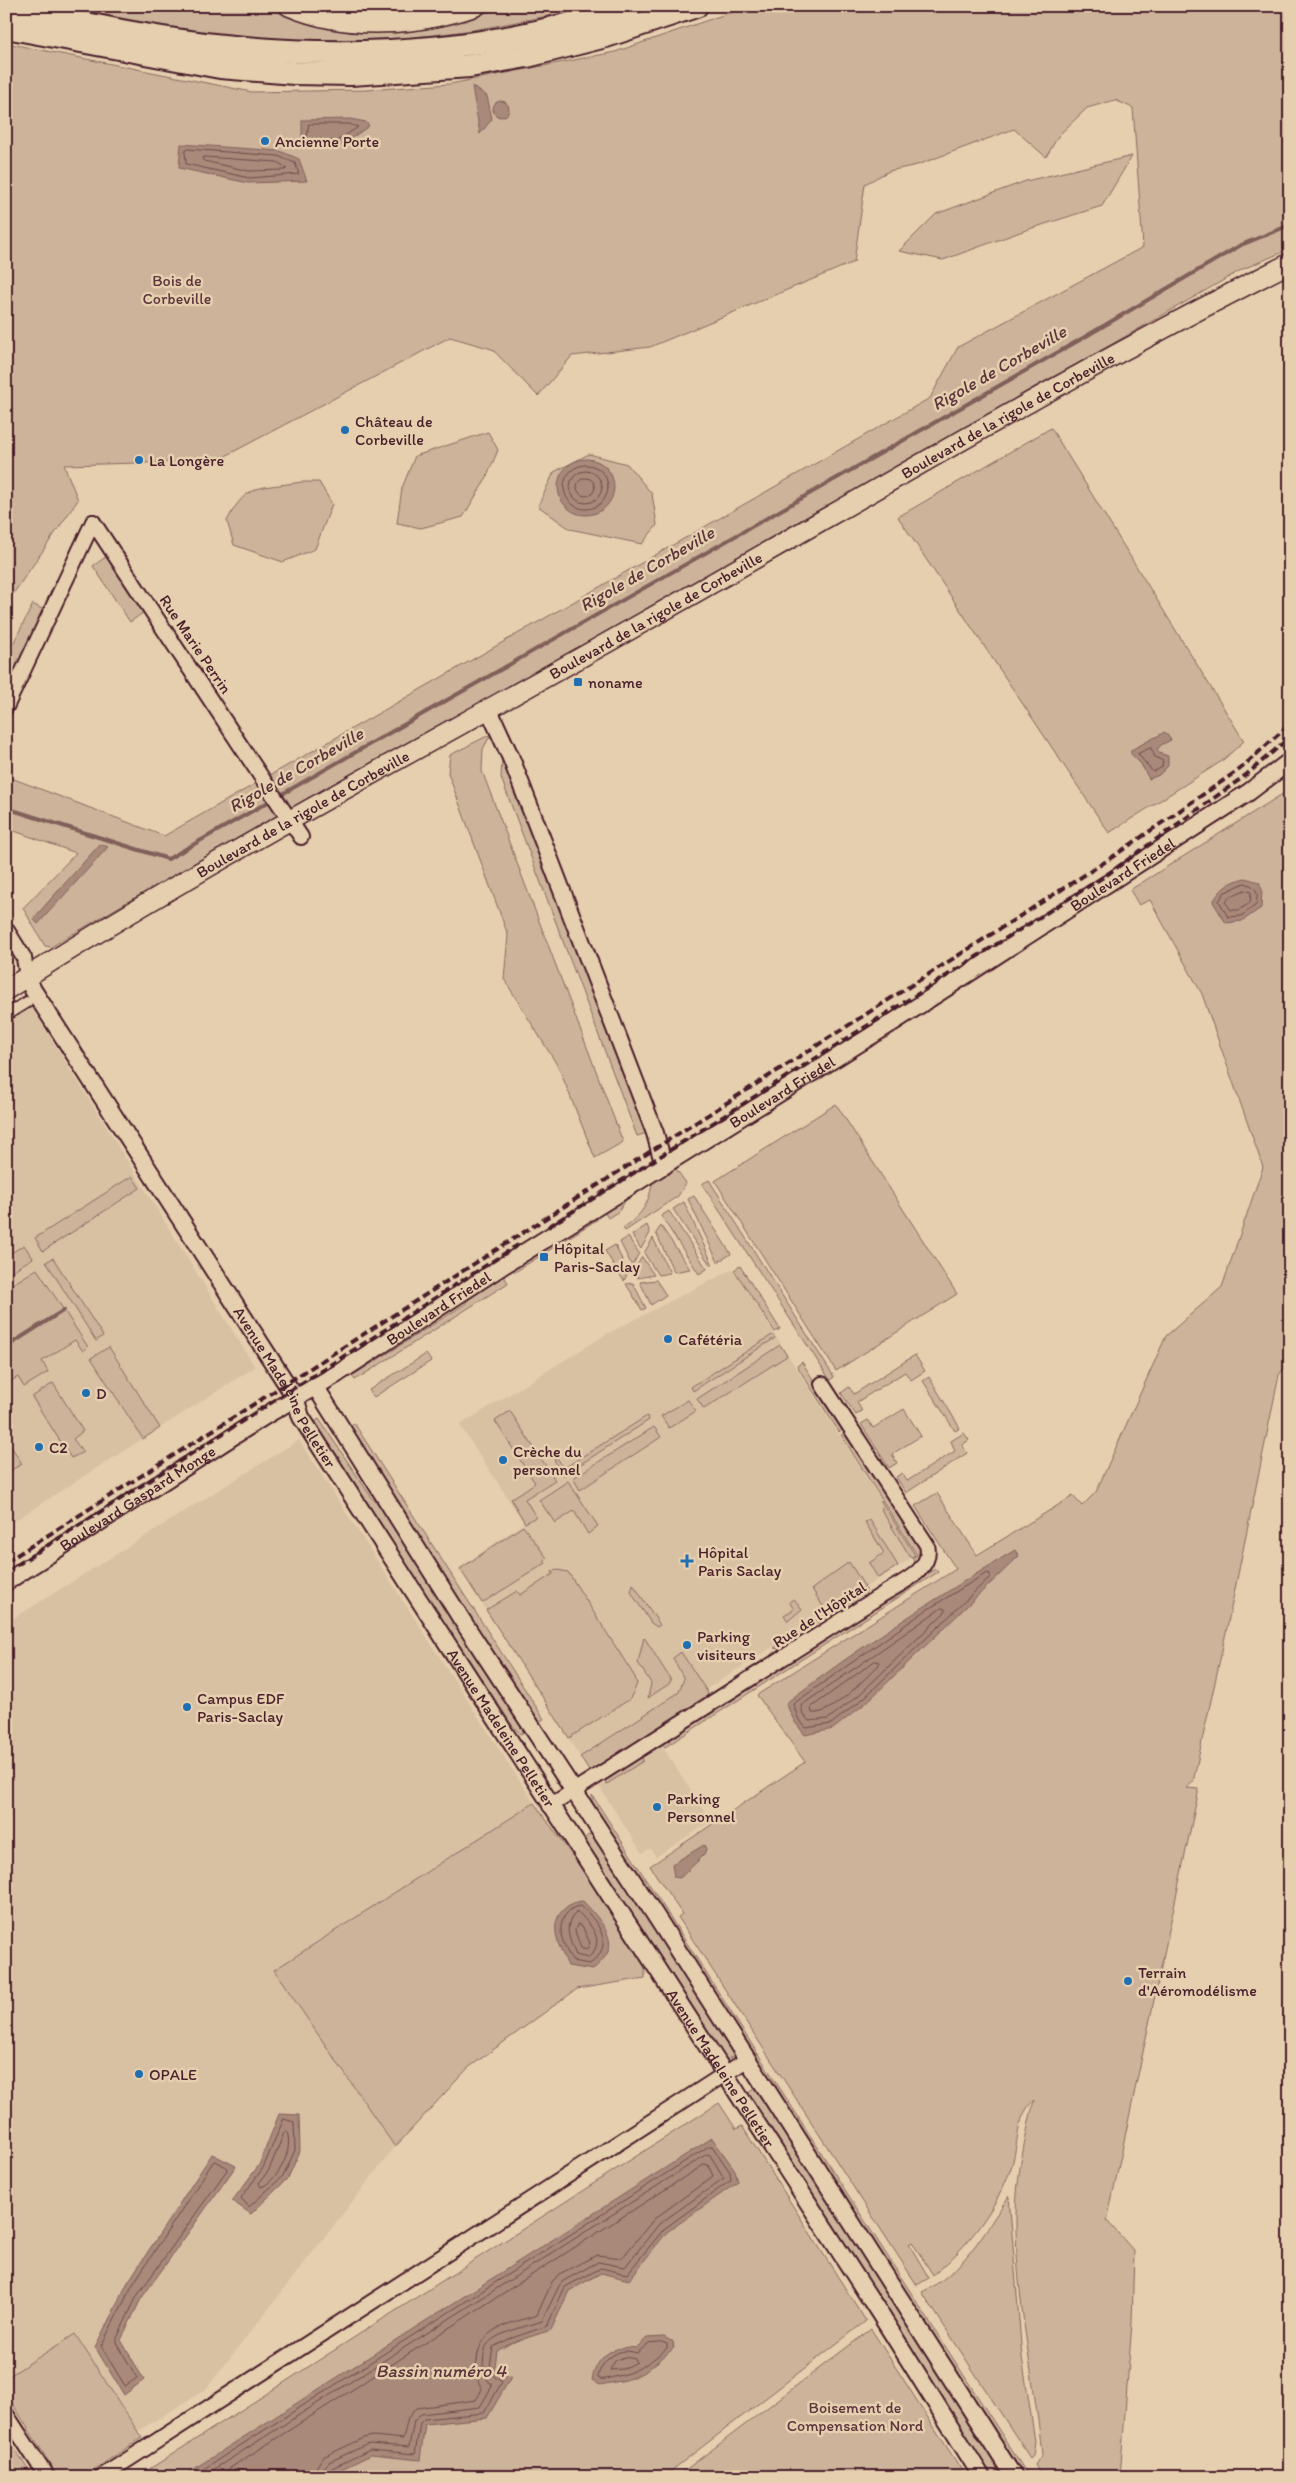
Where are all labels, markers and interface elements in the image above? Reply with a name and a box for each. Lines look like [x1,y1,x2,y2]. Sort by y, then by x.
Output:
place label: Ancienne Porte [275,132,379,151]
marker: Ancienne Porte [259,135,271,147]
park label: Bois de Corbeville [143,271,211,308]
water label: Rigole de Corbeville [928,320,1071,415]
street label: Boulevard de la rigole de Corbeville [898,348,1118,483]
place label: Château de Corbeville [355,412,433,449]
marker: Château de Corbeville [339,424,351,436]
place label: La Longère [149,451,224,470]
marker: La Longère [133,454,145,466]
water label: Rigole de Corbeville [576,521,719,616]
street label: Boulevard de la rigole de Corbeville [546,548,766,683]
street label: Rue Marie Perrin [156,591,236,697]
place label: noname [588,673,643,692]
marker: noname [572,676,584,688]
water label: Rigole de Corbeville [225,722,368,817]
street label: Boulevard de la rigole de Corbeville [193,746,412,882]
street label: Boulevard Friedel [1067,833,1179,915]
street label: Boulevard Friedel [726,1052,839,1132]
place label: Hôpital Paris-Saclay [554,1239,641,1276]
marker: Hôpital Paris-Saclay [538,1251,550,1263]
street label: Boulevard Friedel [383,1267,495,1349]
street label: Avenue Madeleine Pelletier [229,1303,340,1472]
place label: Cafétéria [678,1330,743,1349]
marker: Cafétéria [662,1333,674,1345]
place label: D [96,1384,107,1403]
marker: D [80,1387,92,1399]
place label: C2 [49,1438,68,1457]
marker: C2 [33,1441,45,1453]
street label: Boulevard Gaspard Monge [56,1441,219,1555]
place label: Crèche du personnel [513,1442,582,1479]
marker: Crèche du personnel [497,1454,509,1466]
place label: Hôpital Paris Saclay [698,1543,782,1580]
marker: Hôpital Paris Saclay [680,1554,694,1568]
street label: Rue de l'Hôpital [769,1577,870,1652]
place label: Parking visiteurs [697,1627,756,1664]
marker: Parking visiteurs [681,1639,693,1651]
street label: Avenue Madeleine Pelletier [443,1645,560,1811]
place label: Campus EDF Paris-Saclay [197,1689,285,1726]
marker: Campus EDF Paris-Saclay [181,1701,193,1713]
place label: Parking Personnel [667,1789,736,1826]
marker: Parking Personnel [651,1801,663,1813]
place label: Terrain d'Aéromodélisme [1138,1963,1257,2000]
marker: Terrain d'Aéromodélisme [1122,1975,1134,1987]
street label: Avenue Madeleine Pelletier [663,1985,779,2152]
place label: OPALE [149,2065,197,2084]
marker: OPALE [133,2068,145,2080]
water label: Bassin numéro 4 [376,2360,507,2382]
park label: Boisement de Compensation Nord [787,2398,924,2435]

